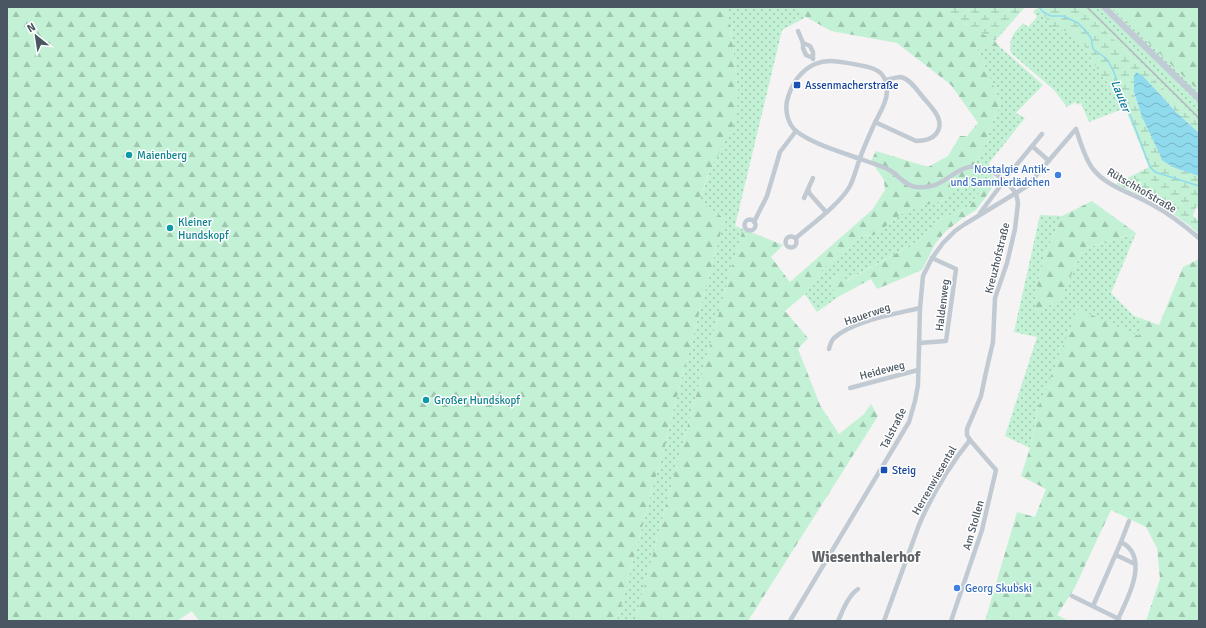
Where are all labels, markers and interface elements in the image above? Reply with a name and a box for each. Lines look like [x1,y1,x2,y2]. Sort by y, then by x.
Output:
north arrow [16,16,56,56]
text: N [25,20,38,35]
water label: Lauter [1107,78,1134,116]
place label: Assenmacherstraße [805,79,899,92]
marker: Assenmacherstraße [792,80,802,90]
place label: Maienberg [137,149,187,162]
marker: Maienberg [124,150,134,160]
place label: Nostalgie Antik- und Sammlerlädchen [951,163,1050,189]
street label: Rütschhofstraße [1105,165,1179,216]
marker: Nostalgie Antik- und Sammlerlädchen [1053,170,1063,180]
place label: Kleiner Hundskopf [178,216,230,242]
street label: Kreuzhofstraße [982,221,1013,295]
marker: Kleiner Hundskopf [165,223,175,233]
street label: Haldenweg [933,278,952,332]
street label: Hauerweg [842,300,892,328]
street label: Heideweg [858,358,906,383]
place label: Großer Hundskopf [434,394,521,407]
marker: Großer Hundskopf [421,395,431,405]
street label: Talstraße [878,406,909,451]
street label: Herrenwiesental [909,443,959,517]
place label: Steig [892,464,916,477]
marker: Steig [879,465,889,475]
street label: Am Stollen [960,499,987,552]
district label: Wiesenthalerhof [812,548,922,566]
place label: Georg Skubski [965,582,1032,595]
marker: Georg Skubski [952,583,962,593]

